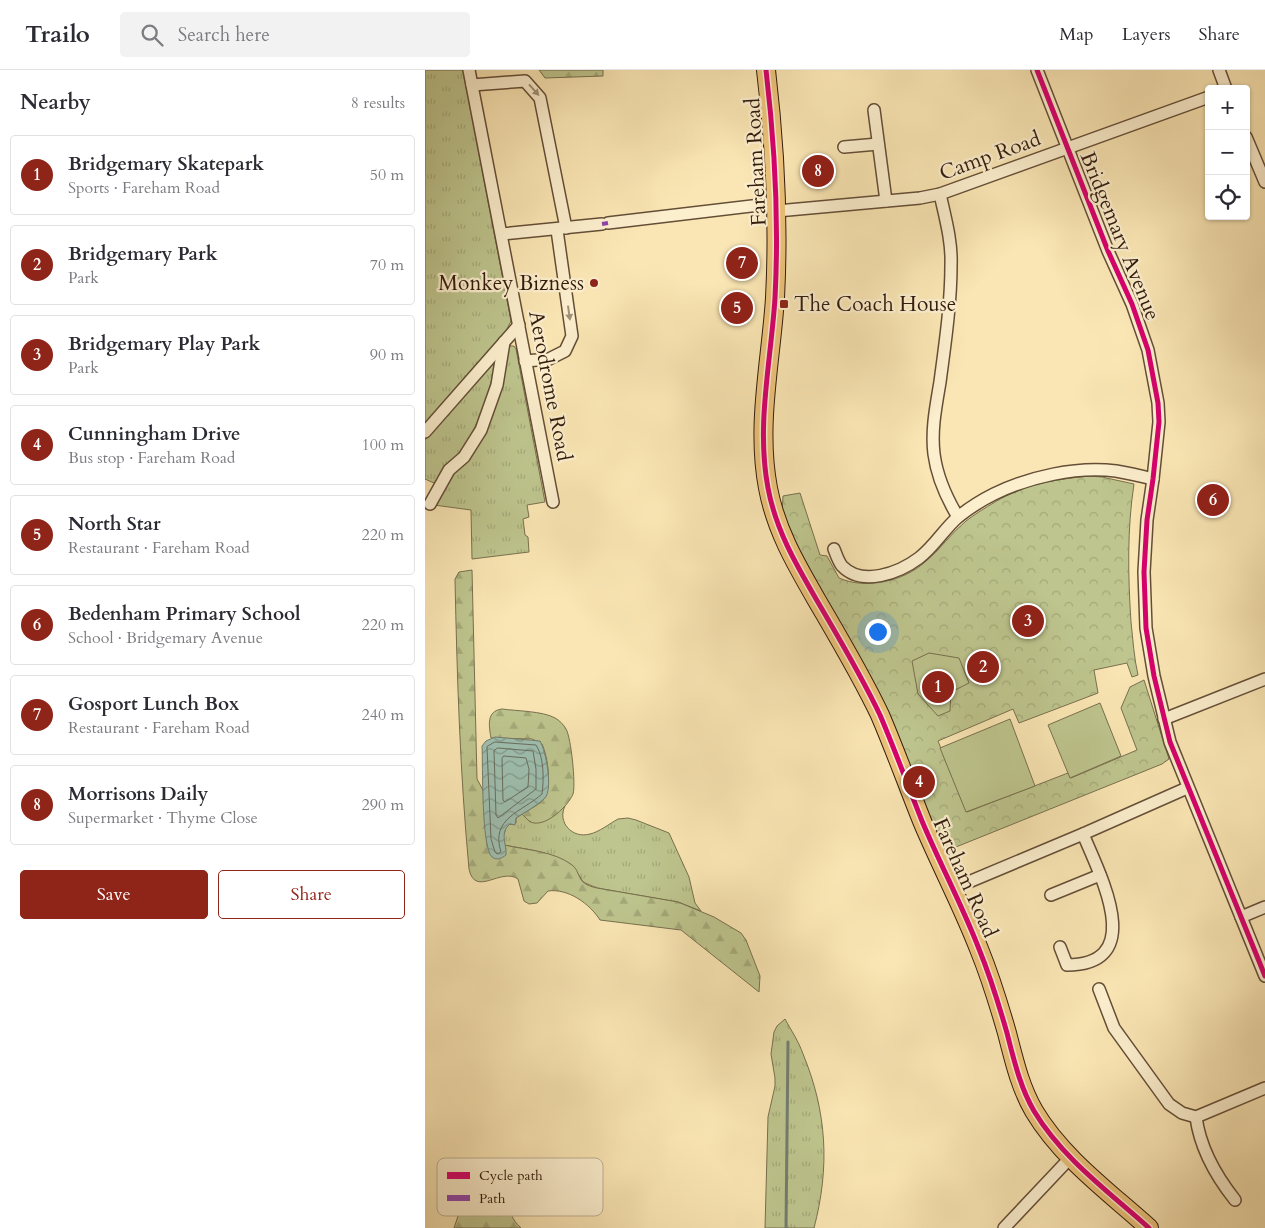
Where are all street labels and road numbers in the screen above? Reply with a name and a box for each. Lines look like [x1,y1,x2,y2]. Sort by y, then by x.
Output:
street label: Fareham Road [738,97,774,227]
street label: Camp Road [935,124,1045,188]
street label: Bridgemary Avenue [1073,147,1167,325]
street label: Aerodrome Road [521,308,579,464]
street label: Fareham Road [926,813,1004,943]

